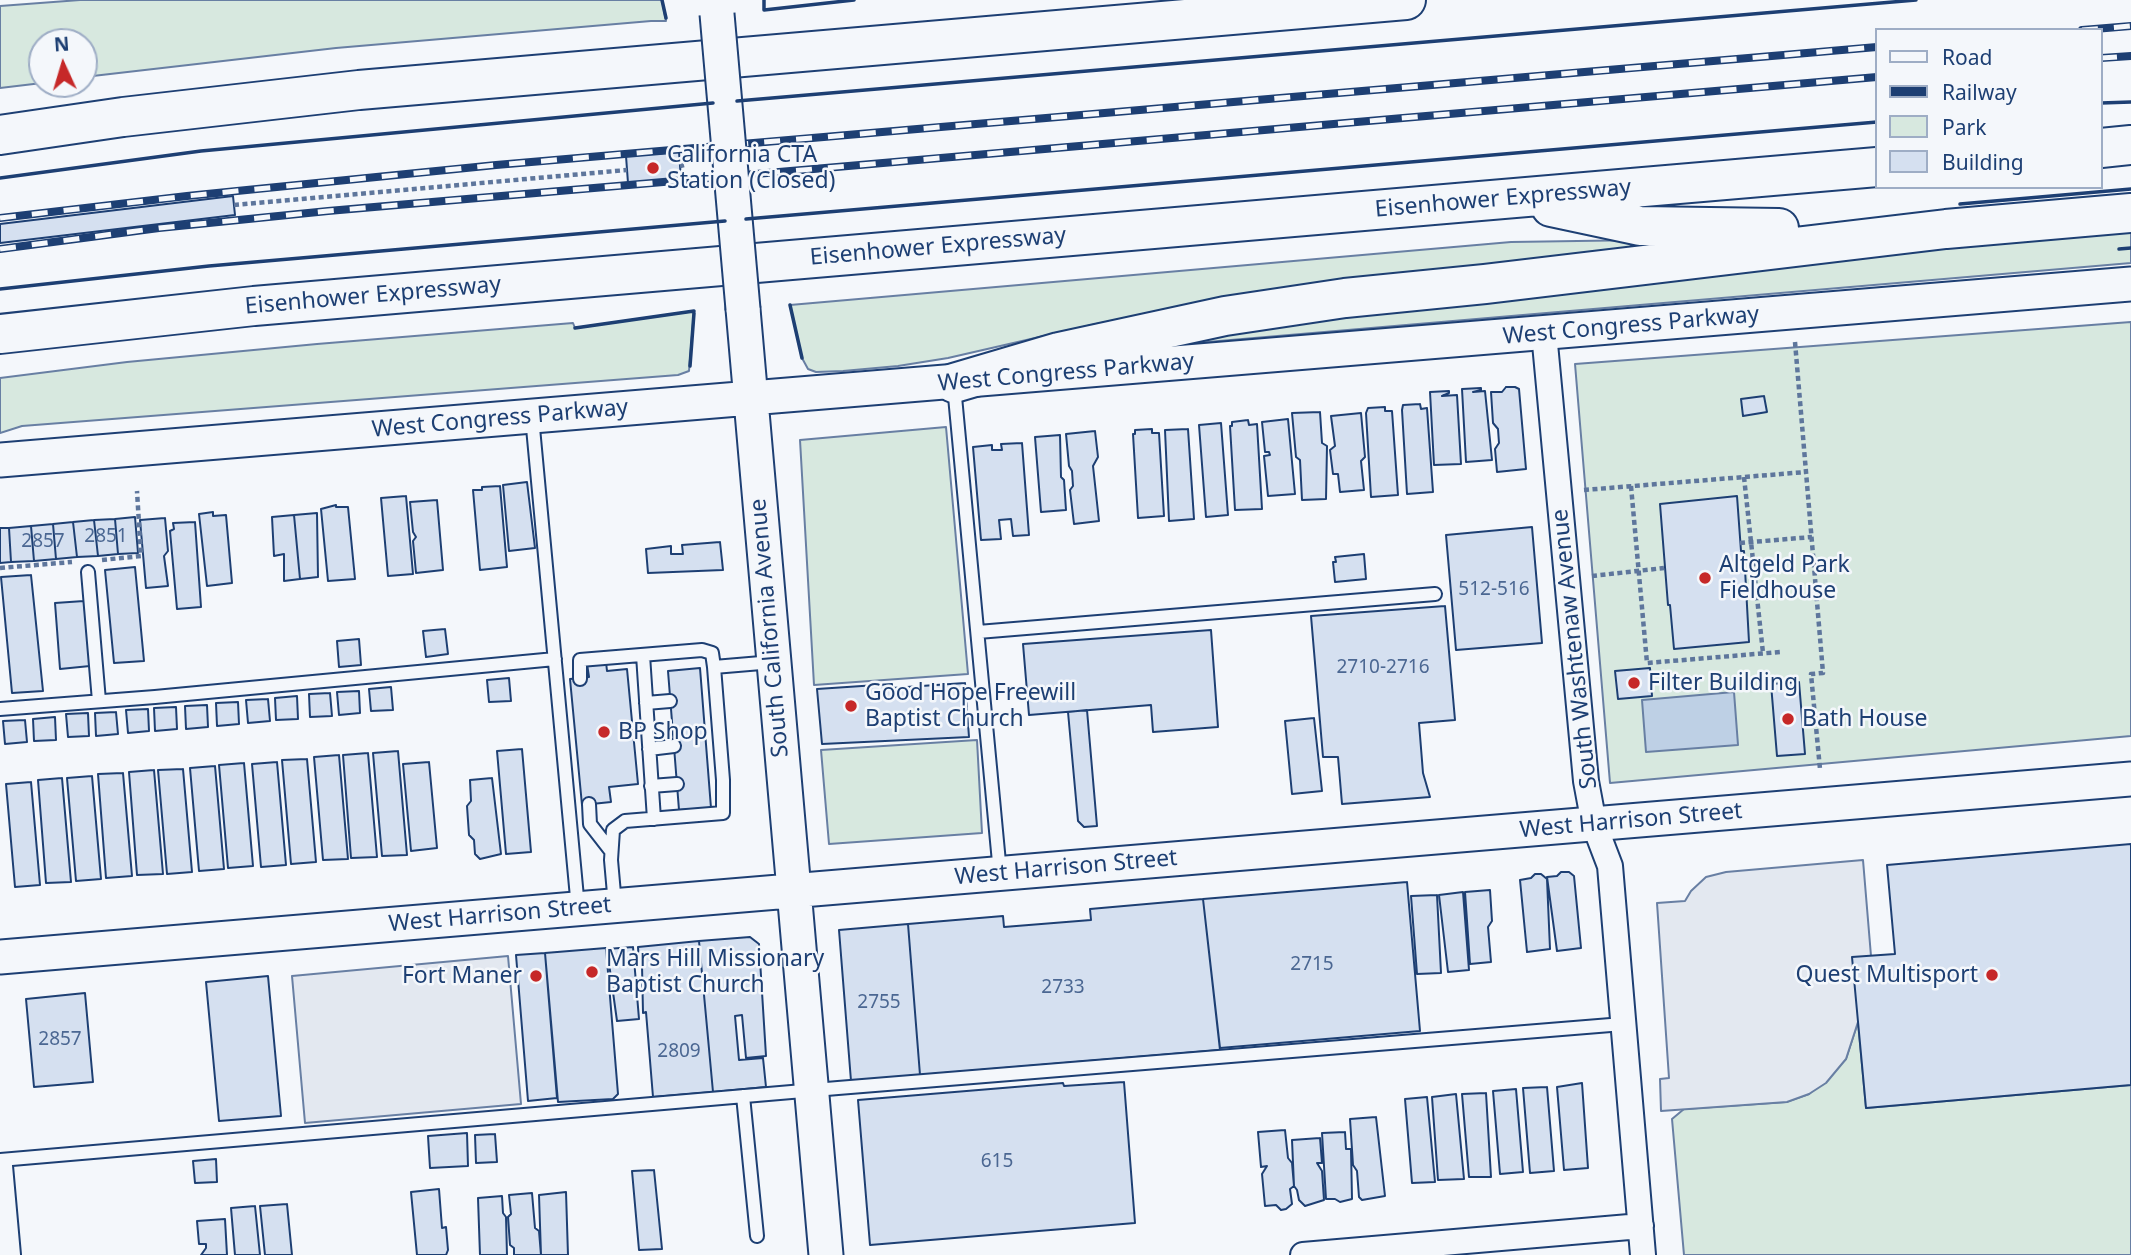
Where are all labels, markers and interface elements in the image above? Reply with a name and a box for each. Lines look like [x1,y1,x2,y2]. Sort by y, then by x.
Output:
north arrow [28,28,98,98]
legend [1876,28,2103,189]
text: N [53,31,70,58]
text: Road [1942,43,1992,71]
text: Railway [1942,78,2017,106]
text: Park [1942,113,1986,141]
place label: California CTA Station (Closed) [667,141,835,195]
text: Building [1942,148,2024,176]
marker: California CTA Station (Closed) [645,160,661,176]
street label: Eisenhower Expressway [1374,174,1632,224]
street label: Eisenhower Expressway [809,222,1067,272]
street label: Eisenhower Expressway [244,271,502,321]
street label: West Congress Parkway [1502,301,1760,351]
street label: West Congress Parkway [937,348,1195,398]
street label: West Congress Parkway [371,394,629,444]
street label: South California Avenue [745,497,795,759]
street label: South Washtenaw Avenue [1547,508,1603,790]
house number: 2851 [84,526,128,548]
house number: 2857 [21,531,65,553]
place label: Altgeld Park Fieldhouse [1719,551,1850,605]
marker: Altgeld Park Fieldhouse [1697,570,1713,586]
house number: 512-516 [1458,579,1530,601]
house number: 2710-2716 [1336,657,1430,679]
place label: Filter Building [1648,669,1798,697]
marker: Filter Building [1626,675,1642,691]
place label: Good Hope Freewill Baptist Church [865,679,1076,733]
marker: Good Hope Freewill Baptist Church [843,698,859,714]
place label: Bath House [1802,705,1928,733]
marker: Bath House [1780,711,1796,727]
place label: BP Shop [618,718,708,746]
marker: BP Shop [596,724,612,740]
street label: West Harrison Street [1519,798,1743,844]
street label: West Harrison Street [954,845,1178,891]
street label: West Harrison Street [388,892,612,938]
place label: Mars Hill Missionary Baptist Church [606,945,824,999]
house number: 2715 [1290,954,1334,976]
place label: Quest Multisport [1795,961,1978,989]
place label: Fort Maner [402,962,522,990]
marker: Mars Hill Missionary Baptist Church [584,964,600,980]
marker: Quest Multisport [1984,967,2000,983]
marker: Fort Maner [528,968,544,984]
house number: 2733 [1041,977,1085,999]
house number: 2755 [857,992,901,1014]
house number: 2857 [38,1029,82,1051]
house number: 2809 [657,1041,701,1063]
house number: 615 [981,1151,1013,1173]

